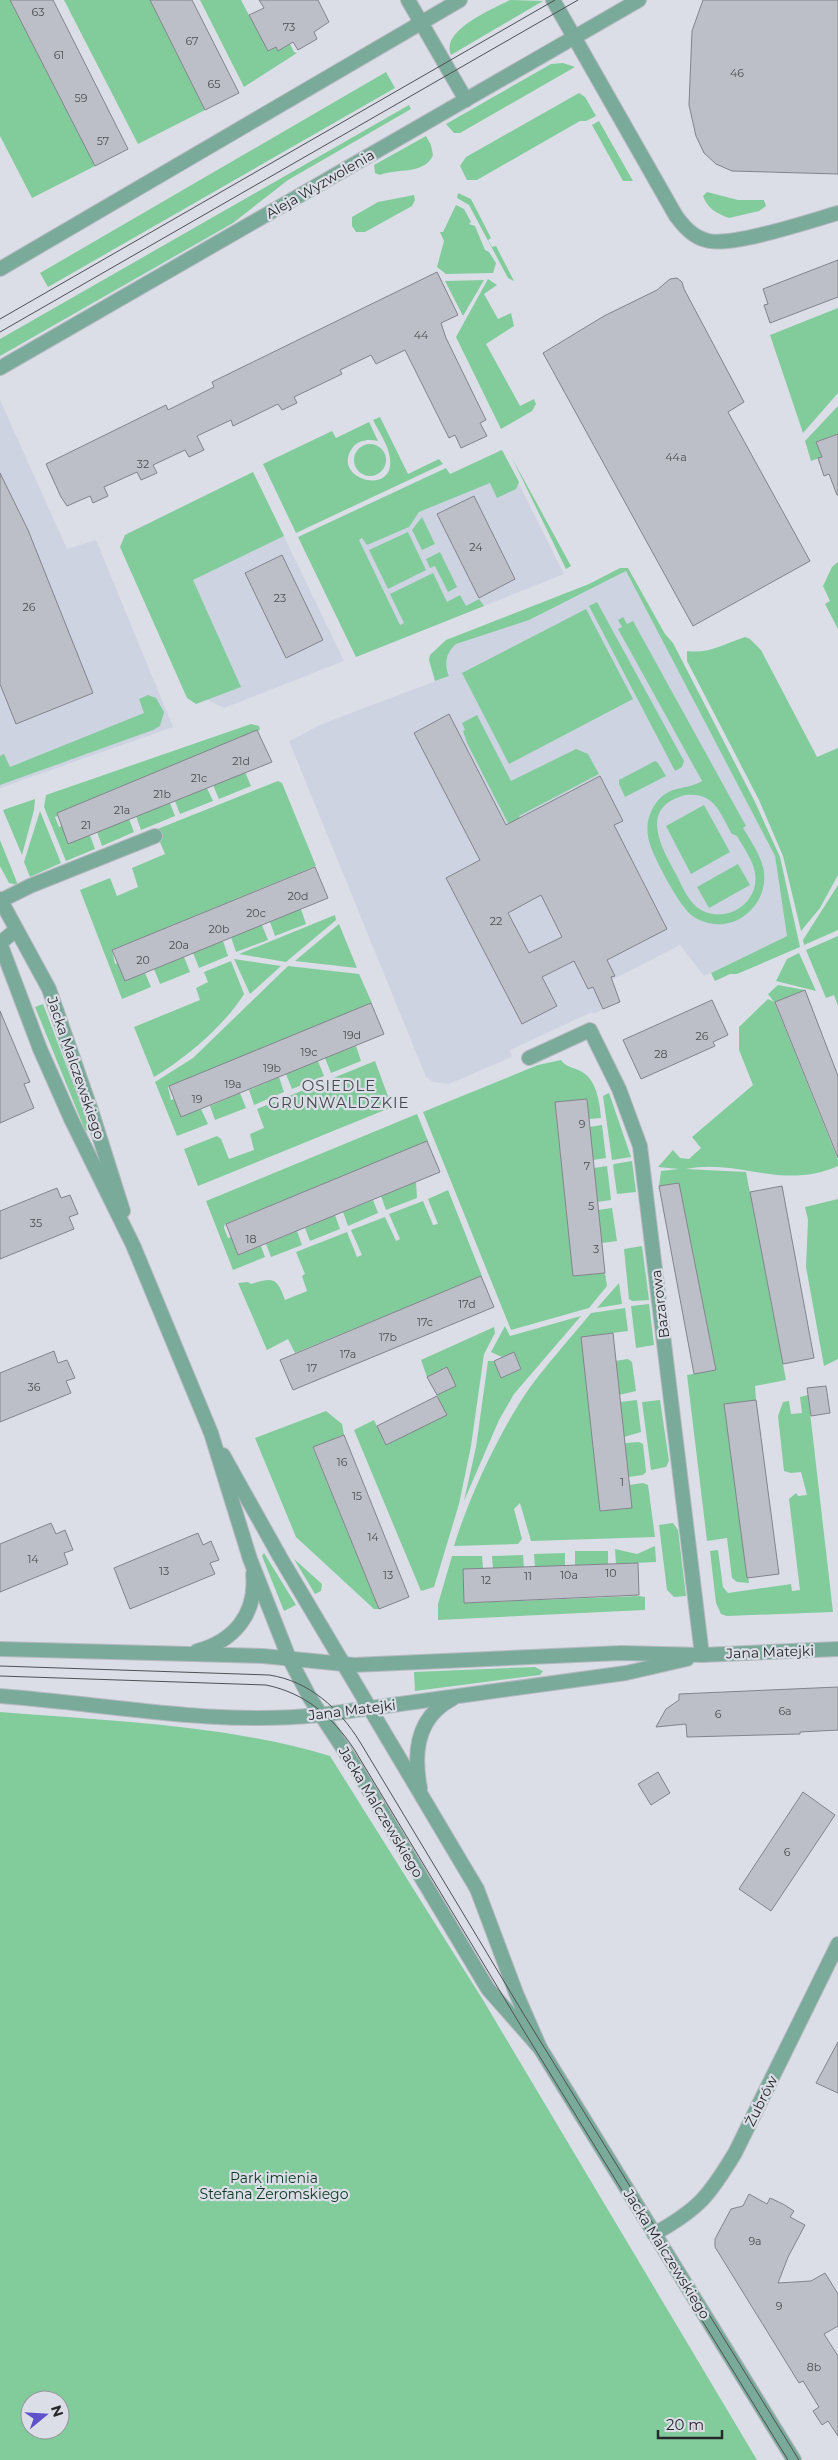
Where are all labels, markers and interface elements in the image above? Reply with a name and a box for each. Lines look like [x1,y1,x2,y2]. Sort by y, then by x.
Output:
house number: 63 [32,5,44,19]
house number: 73 [283,20,295,34]
house number: 67 [185,34,199,48]
house number: 61 [54,48,64,62]
house number: 46 [730,66,744,80]
house number: 65 [208,77,220,91]
house number: 59 [75,91,88,105]
house number: 57 [97,134,109,148]
street label: Aleja Wyzwolenia [262,146,378,222]
house number: 44 [414,328,429,342]
house number: 44a [665,450,687,464]
house number: 32 [137,457,149,471]
house number: 24 [469,540,483,554]
house number: 23 [274,591,286,605]
house number: 26 [23,600,36,614]
house number: 21d [232,754,250,768]
house number: 21c [191,771,207,785]
house number: 21b [153,787,171,801]
house number: 21a [114,803,130,817]
house number: 21 [81,818,91,832]
house number: 20d [288,889,308,903]
house number: 20c [246,906,266,920]
house number: 22 [490,914,502,928]
house number: 20b [209,922,229,936]
house number: 20a [169,938,189,952]
house number: 20 [136,953,150,967]
street label: Jacka Malczewskiego [43,993,109,1142]
house number: 19d [343,1028,361,1042]
house number: 26 [696,1029,709,1043]
house number: 19c [301,1045,317,1059]
house number: 28 [654,1047,668,1061]
house number: 19b [263,1061,281,1075]
district label: OSIEDLE GRUNWALDZKIE [268,1076,410,1112]
house number: 19a [224,1077,242,1091]
house number: 19 [192,1092,203,1106]
house number: 9 [579,1117,586,1131]
house number: 7 [584,1159,590,1173]
house number: 5 [588,1199,594,1213]
house number: 35 [30,1216,42,1230]
house number: 18 [246,1232,257,1246]
house number: 3 [593,1242,599,1256]
street label: Bazarowa [647,1269,673,1339]
house number: 17d [458,1297,476,1311]
house number: 17c [417,1315,433,1329]
house number: 17b [379,1330,397,1344]
house number: 17a [340,1347,356,1361]
house number: 17 [307,1361,317,1375]
house number: 36 [28,1380,41,1394]
house number: 16 [337,1455,348,1469]
house number: 1 [620,1475,624,1489]
house number: 15 [352,1489,362,1503]
house number: 14 [367,1530,379,1544]
house number: 14 [27,1552,39,1566]
house number: 13 [159,1564,169,1578]
house number: 10 [605,1566,617,1580]
house number: 13 [383,1568,393,1582]
house number: 10a [560,1568,578,1582]
house number: 11 [524,1569,532,1583]
house number: 12 [481,1573,491,1587]
street label: Jana Matejki [725,1641,814,1663]
street label: Jana Matejki [306,1696,397,1724]
house number: 6a [778,1704,792,1718]
house number: 6 [715,1707,722,1721]
street label: Jacka Malczewskiego [334,1742,427,1881]
house number: 6 [784,1845,791,1859]
street label: Żubrów [741,2072,782,2129]
park label: Park imienia Stefana Żeromskiego [200,2169,349,2203]
street label: Jacka Malczewskiego [619,2185,714,2322]
house number: 9a [748,2234,762,2248]
house number: 9 [776,2299,783,2313]
house number: 8b [807,2360,821,2374]
north arrow [20,2390,70,2440]
text: N [47,2403,68,2419]
scale bar [658,2408,722,2440]
text: 20 m [666,2415,704,2434]

